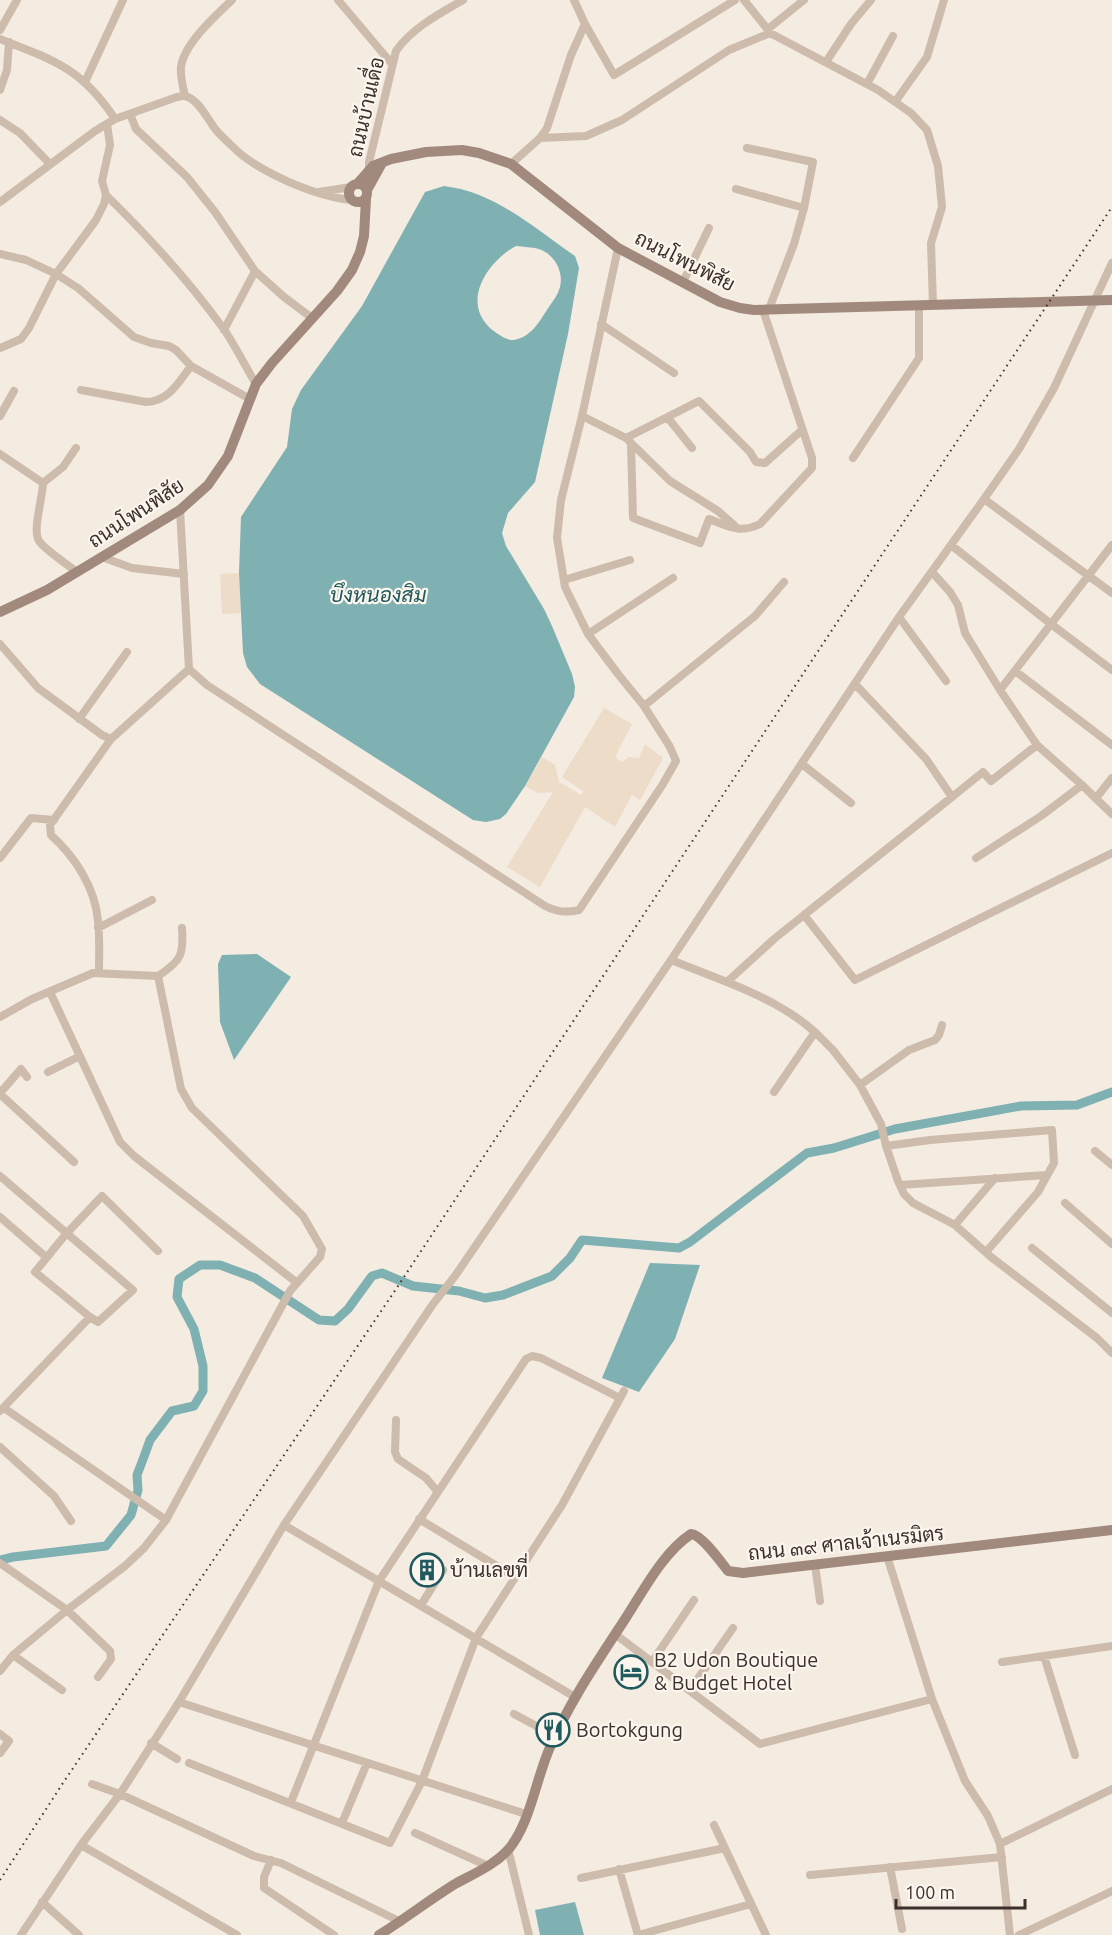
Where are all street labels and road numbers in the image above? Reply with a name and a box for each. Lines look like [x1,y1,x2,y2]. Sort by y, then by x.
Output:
street label: ถนนบ้านเดื่อ [338,53,388,159]
street label: ถนนโพนพิสัย [631,225,740,296]
street label: ถนนโพนพิสัย [83,472,188,552]
street label: ถนน ๓๙ ศาลเจ้าเนรมิตร [747,1521,945,1564]

